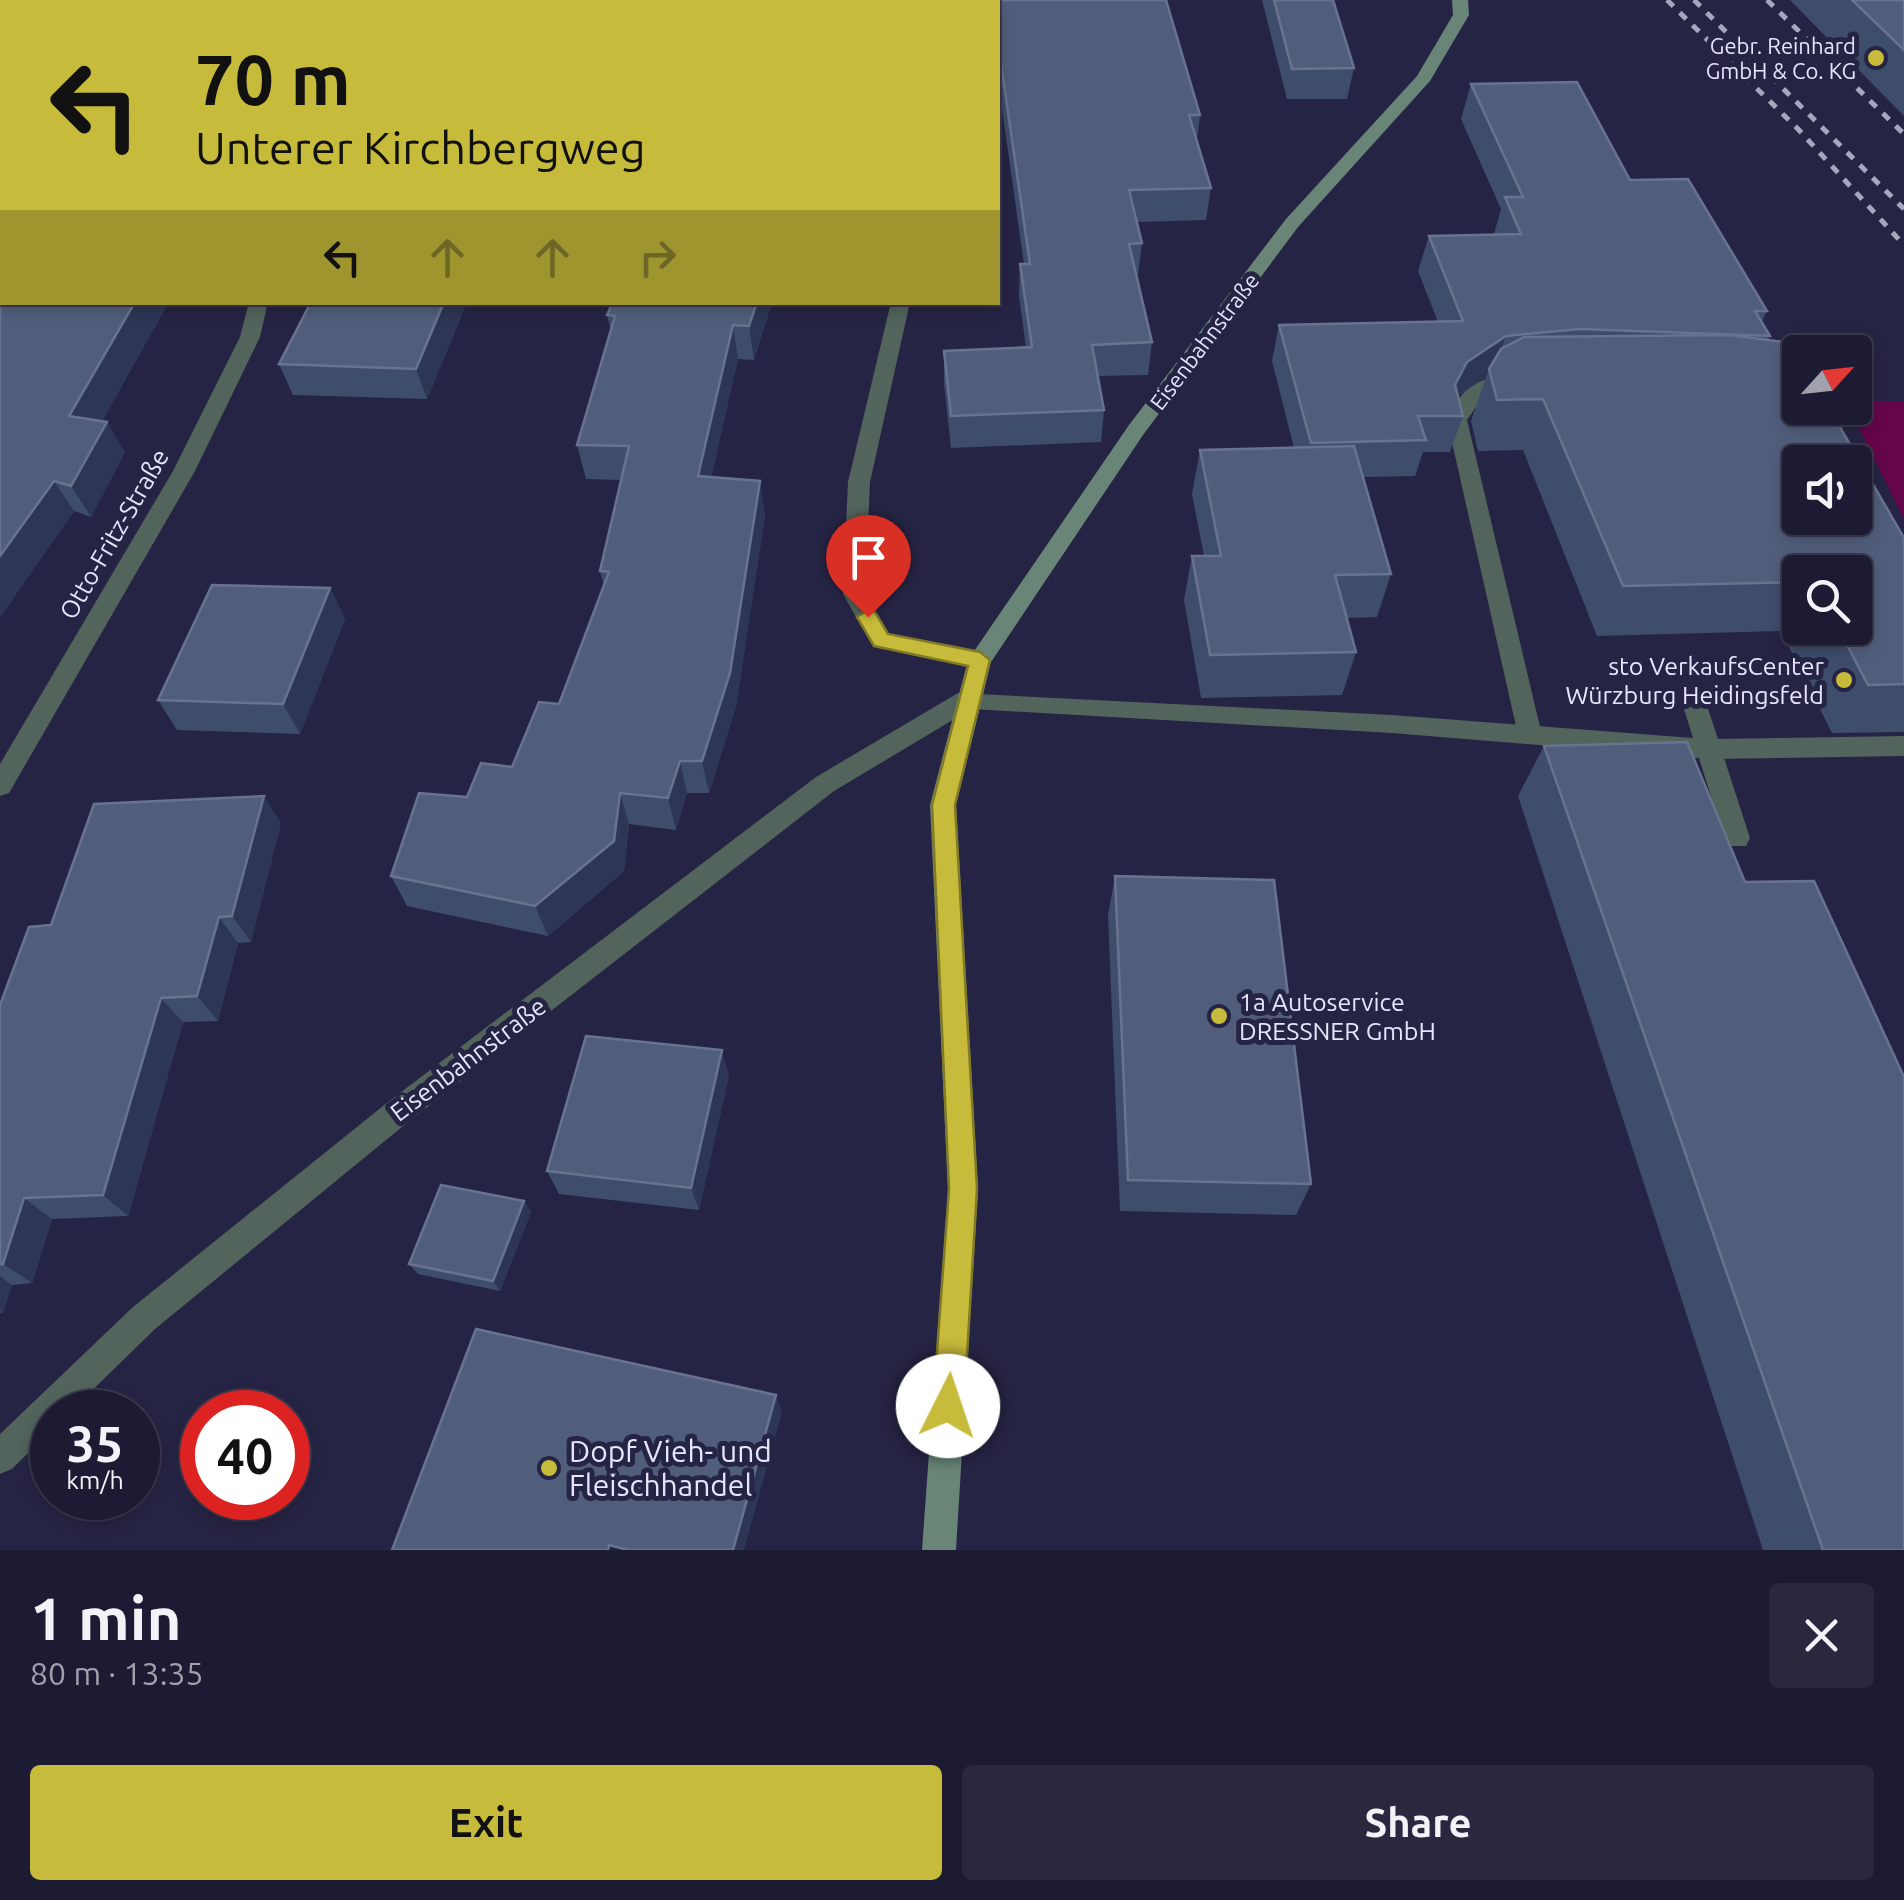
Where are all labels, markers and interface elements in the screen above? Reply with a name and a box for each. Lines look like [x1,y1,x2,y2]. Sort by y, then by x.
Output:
place label: Gebr. Reinhard GmbH & Co. KG [1706,33,1856,83]
icon: left [30,40,160,170]
text: 70 m [195,40,351,118]
marker: Gebr. Reinhard GmbH & Co. KG [1865,47,1887,69]
text: Unterer Kirchbergweg [195,122,646,173]
icon: left [315,230,370,285]
icon: ahead [420,230,475,285]
icon: ahead [525,230,580,285]
icon: right [630,230,685,285]
street label: Eisenbahnstraße [1145,268,1263,414]
north arrow [1782,335,1872,425]
map controls [1782,335,1872,645]
street label: Otto-Fritz-Straße [54,444,174,624]
button: sound [1782,445,1872,535]
pin [826,515,911,618]
icon: arrive [841,530,896,585]
button: search [1782,555,1872,645]
place label: sto VerkaufsCenter Würzburg Heidingsfeld [1565,652,1825,709]
marker: sto VerkaufsCenter Würzburg Heidingsfeld [1833,669,1855,691]
place label: 1a Autoservice DRESSNER GmbH [1239,988,1436,1045]
street label: Eisenbahnstraße [385,992,551,1126]
marker: 1a Autoservice DRESSNER GmbH [1208,1005,1230,1027]
position arrow [896,1354,1000,1458]
speed limit sign: 40 [180,1390,310,1520]
text: 35 [67,1415,123,1471]
place label: Dopf Vieh- und Fleischhandel [569,1434,772,1502]
marker: Dopf Vieh- und Fleischhandel [538,1457,560,1479]
text: km/h [66,1466,124,1494]
button: close [1769,1583,1874,1688]
text: 1 min [30,1584,182,1651]
text: 80 m · 13:35 [30,1655,204,1691]
button: Exit [30,1765,942,1880]
button: Share [962,1765,1874,1880]

